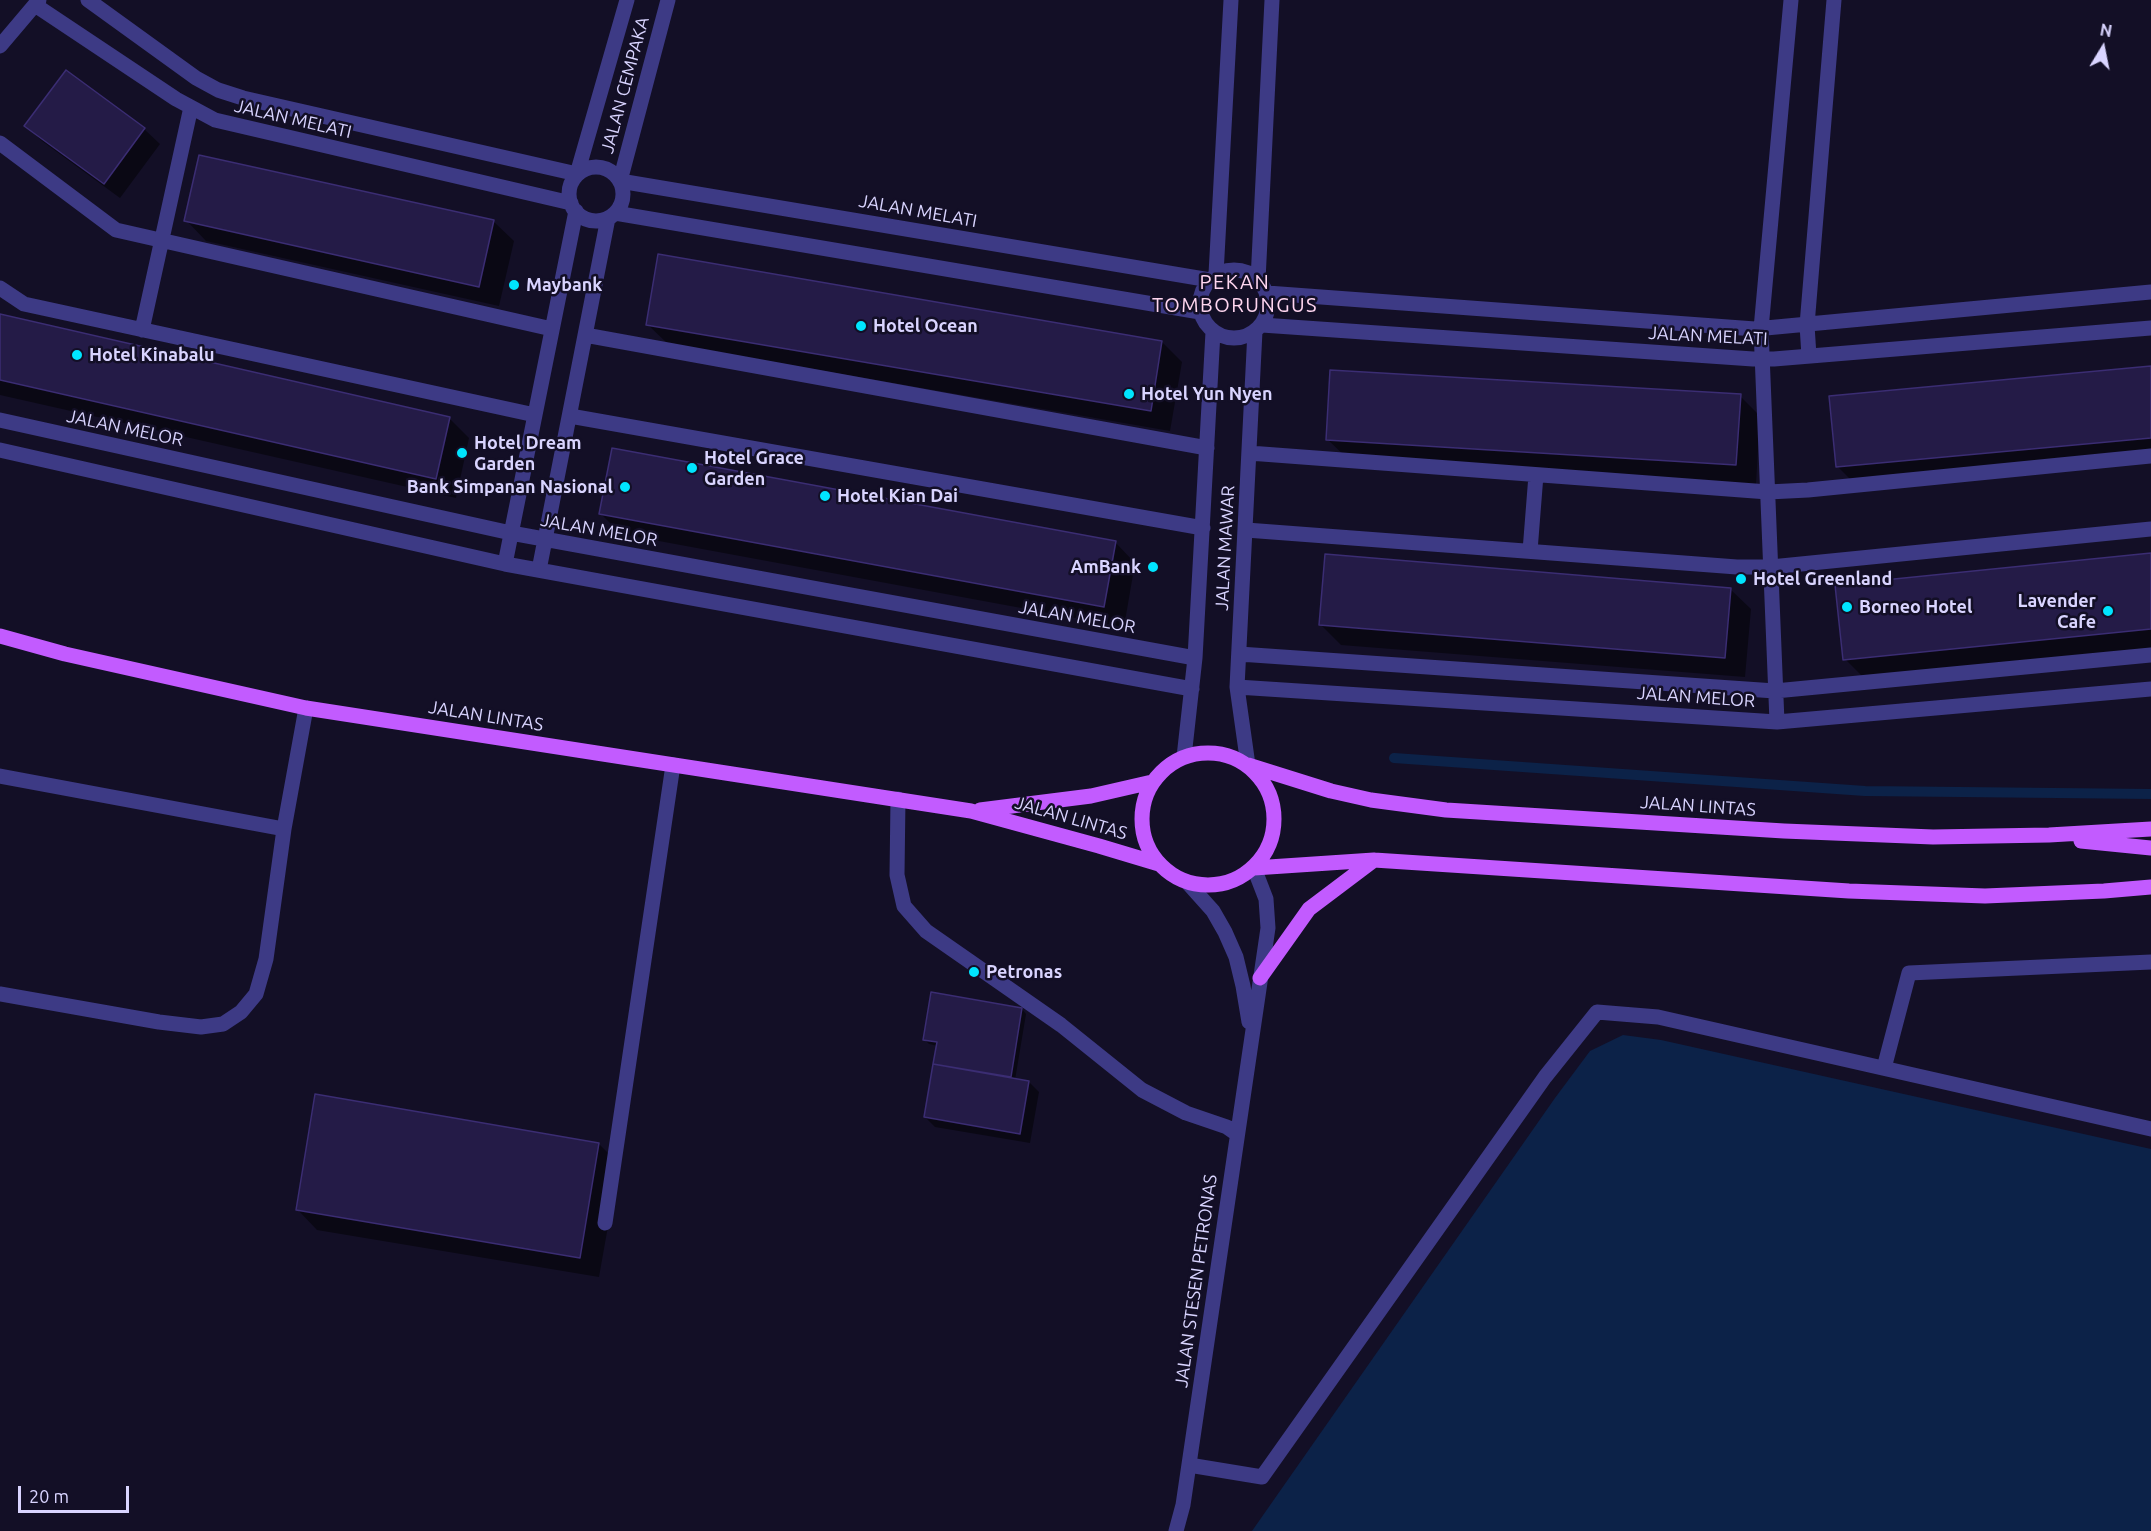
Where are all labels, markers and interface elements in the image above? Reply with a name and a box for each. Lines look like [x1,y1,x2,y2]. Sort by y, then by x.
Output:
street label: JALAN CEMPAKA [596,14,654,156]
north arrow [2073,18,2133,78]
text: N [2099,20,2114,40]
street label: JALAN MELATI [232,95,354,143]
street label: JALAN MELATI [857,190,979,232]
district label: PEKAN TOMBORUNGUS [1152,270,1318,317]
place label: Maybank [526,274,602,296]
marker: Maybank [507,278,521,292]
place label: Hotel Ocean [873,315,978,337]
marker: Hotel Ocean [854,319,868,333]
street label: JALAN MELATI [1648,322,1768,350]
place label: Hotel Kinabalu [89,344,214,366]
marker: Hotel Kinabalu [70,348,84,362]
place label: Hotel Yun Nyen [1141,383,1272,405]
marker: Hotel Yun Nyen [1122,387,1136,401]
street label: JALAN MELOR [65,405,185,451]
place label: Hotel Dream Garden [474,432,581,474]
marker: Hotel Dream Garden [455,446,469,460]
place label: Hotel Grace Garden [704,447,804,490]
marker: Hotel Grace Garden [685,461,699,475]
place label: Bank Simpanan Nasional [407,476,613,498]
marker: Bank Simpanan Nasional [618,480,632,494]
place label: Hotel Kian Dai [837,485,958,507]
street label: JALAN MAWAR [1211,485,1239,611]
marker: Hotel Kian Dai [818,489,832,503]
street label: JALAN MELOR [539,509,659,551]
place label: AmBank [1070,556,1141,578]
marker: AmBank [1146,560,1160,574]
place label: Hotel Greenland [1753,568,1892,590]
marker: Hotel Greenland [1734,572,1748,586]
place label: Lavender Cafe [2017,590,2096,632]
street label: JALAN MELOR [1017,596,1137,638]
place label: Borneo Hotel [1859,596,1972,618]
marker: Borneo Hotel [1840,600,1854,614]
marker: Lavender Cafe [2101,604,2115,618]
street label: JALAN MELOR [1636,682,1756,712]
street label: JALAN LINTAS [427,696,545,736]
street label: JALAN LINTAS [1639,791,1757,821]
street label: JALAN LINTAS [1012,792,1130,844]
place label: Petronas [986,961,1062,983]
marker: Petronas [967,965,981,979]
street label: JALAN STESEN PETRONAS [1170,1173,1222,1389]
scale bar [21,1474,132,1512]
text: 20 m [29,1486,69,1506]

